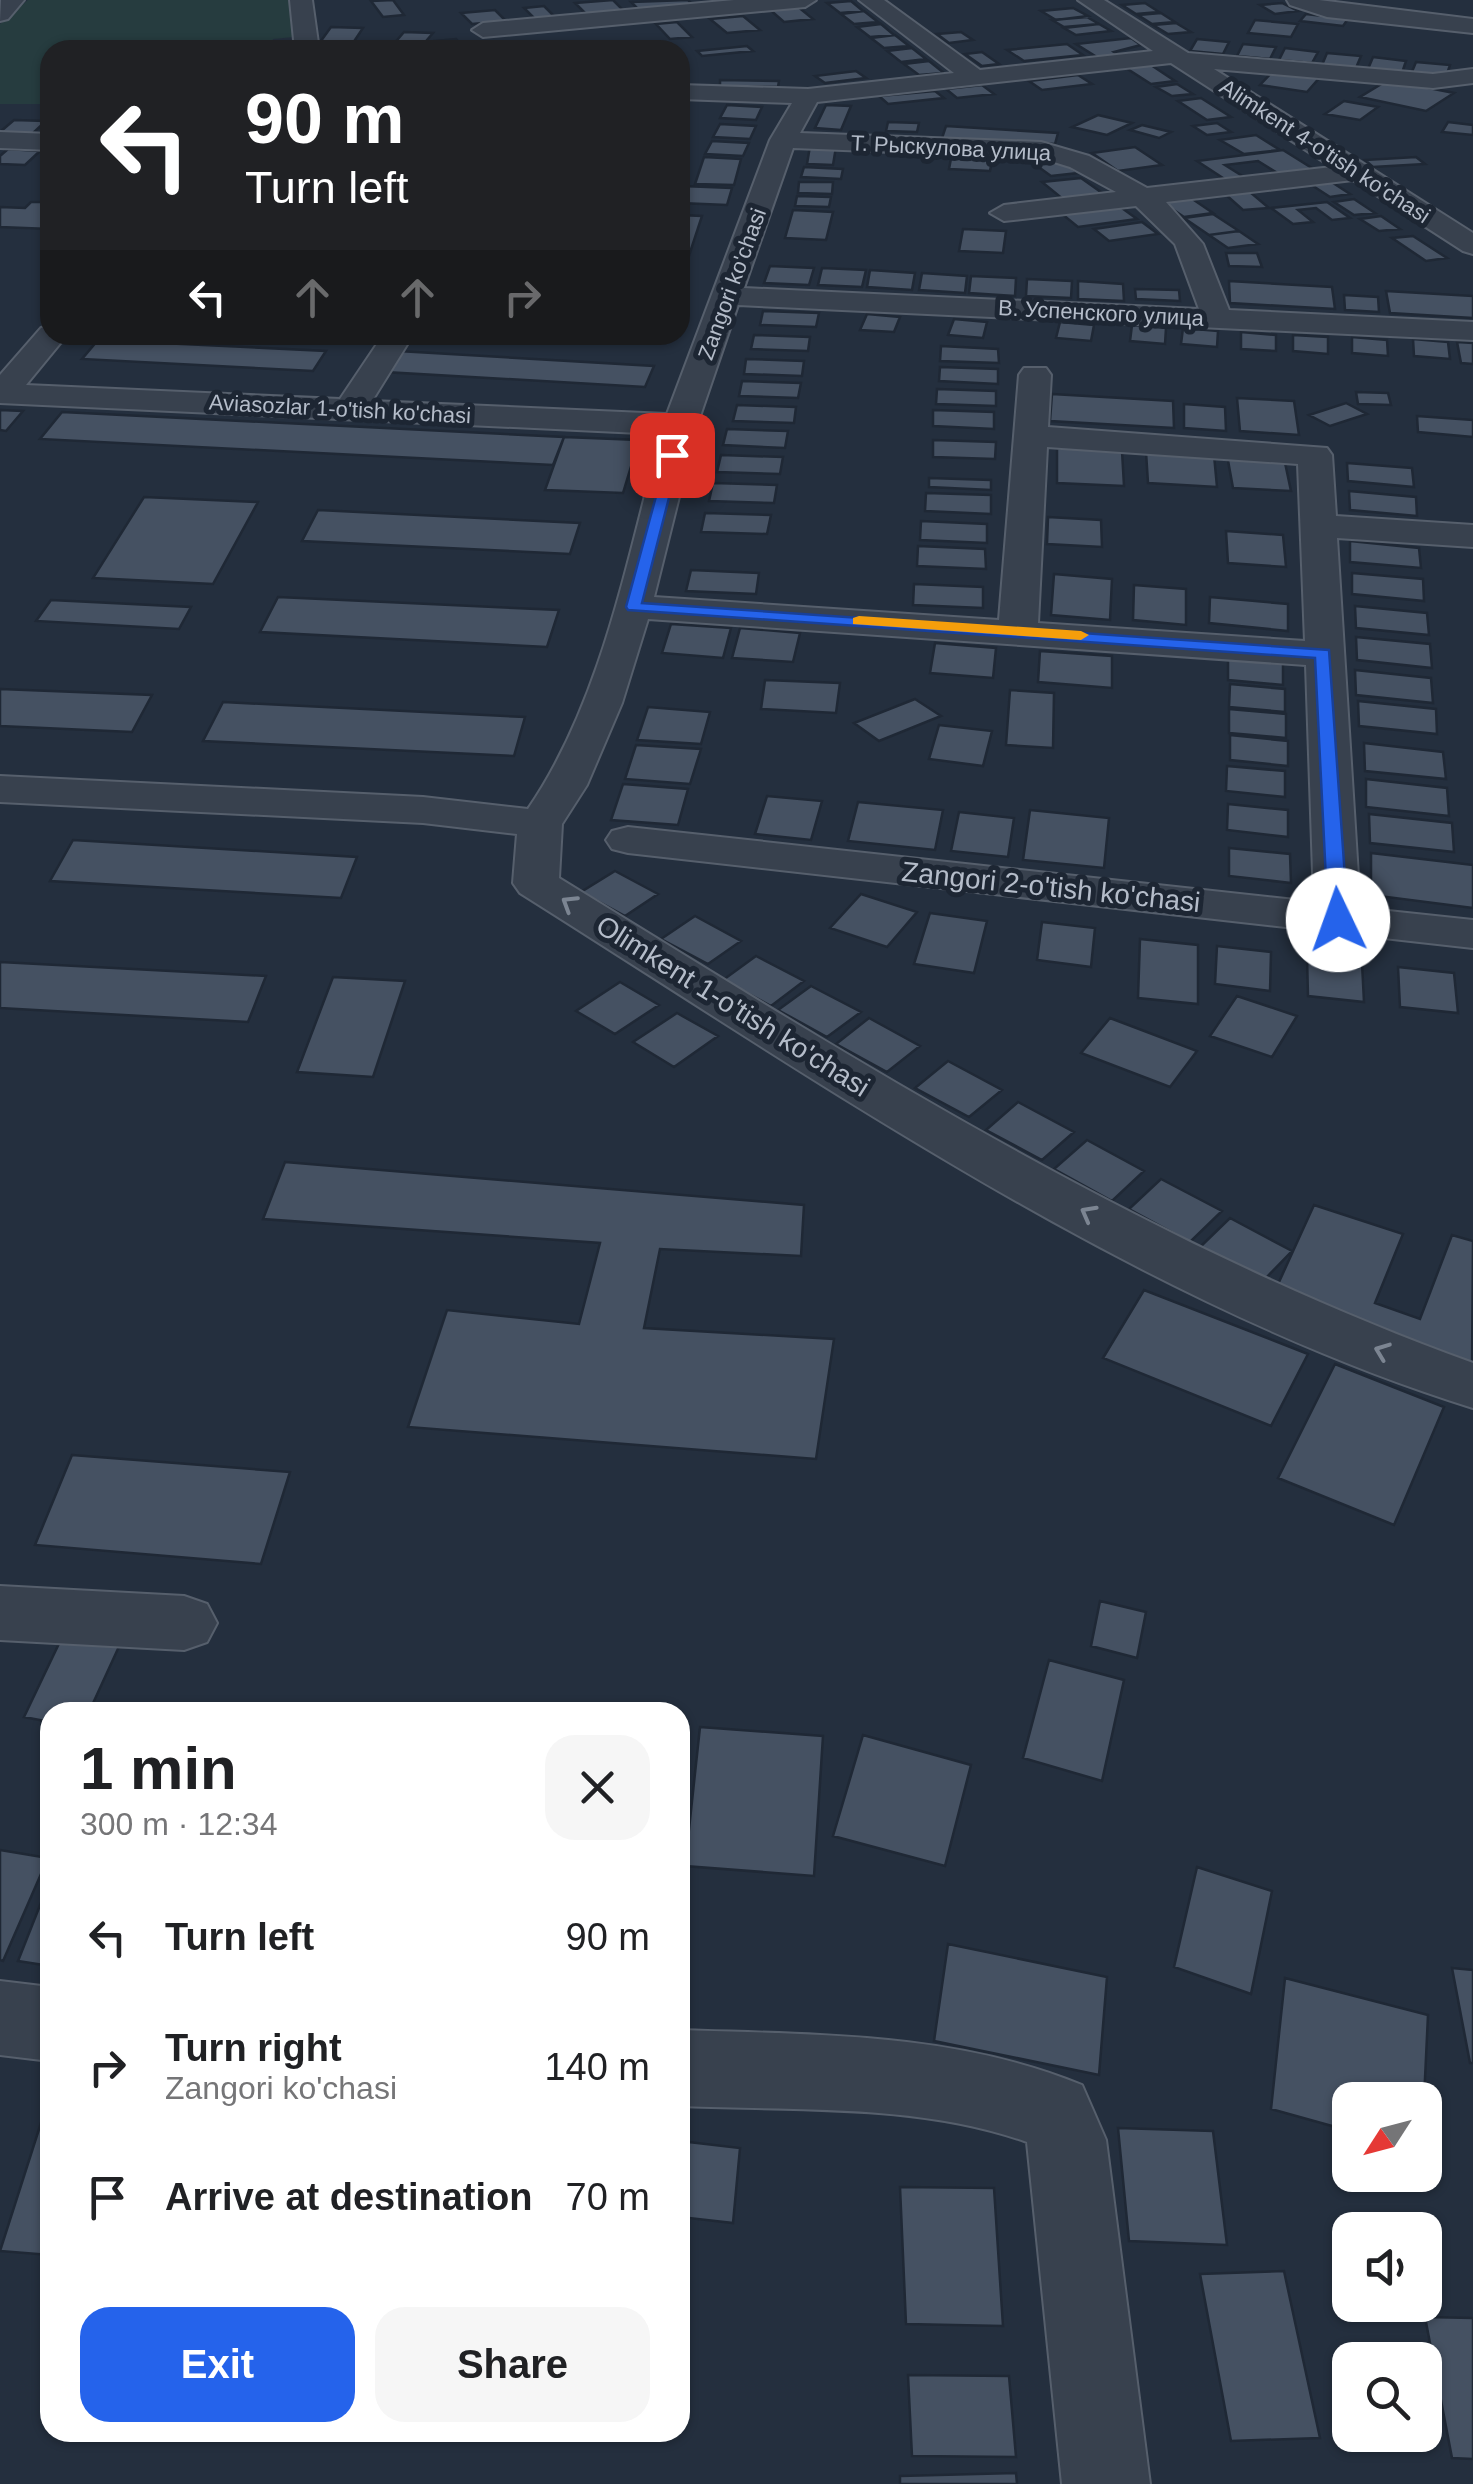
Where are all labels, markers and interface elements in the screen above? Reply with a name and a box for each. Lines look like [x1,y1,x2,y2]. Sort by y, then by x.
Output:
street label: Alimkent 4-o'tish ko'chasi [1215,74,1435,228]
icon: left [80,80,210,210]
text: 90 m [245,80,405,158]
street label: Т. Рыскулова улица [850,130,1053,166]
text: Turn left [245,162,408,213]
street label: Zangori ko'chasi [693,205,771,363]
icon: left [180,270,235,325]
icon: ahead [285,270,340,325]
icon: ahead [390,270,445,325]
icon: right [495,270,550,325]
street label: В. Успенского улица [997,295,1205,331]
street label: Aviasozlar 1-o'tish ko'chasi [208,390,472,428]
pin [630,413,715,498]
icon: arrive [645,428,700,483]
street label: Zangori 2-o'tish ko'chasi [900,856,1202,918]
position arrow [1286,868,1390,972]
one-way arrow [561,897,579,916]
street label: Olimkent 1-o'tish ko'chasi [591,909,875,1103]
one-way arrow [1080,1206,1099,1225]
one-way arrow [1374,1342,1391,1363]
text: 1 min [80,1735,237,1802]
button: close [545,1735,650,1840]
text: 300 m · 12:34 [80,1806,277,1842]
icon: left [80,1910,135,1965]
text: Turn left [165,1916,314,1958]
text: 90 m [566,1916,650,1958]
text: Turn right [165,2027,342,2069]
icon: right [80,2040,135,2095]
text: 140 m [544,2046,650,2088]
text: Zangori ko'chasi [165,2070,397,2106]
north arrow [1332,2082,1442,2192]
map controls [1332,2082,1442,2452]
icon: arrive [80,2170,135,2225]
text: Arrive at destination [165,2176,532,2218]
text: 70 m [566,2176,650,2218]
button: sound [1332,2212,1442,2322]
button: Exit [80,2307,355,2422]
button: Share [375,2307,650,2422]
button: search [1332,2342,1442,2452]

